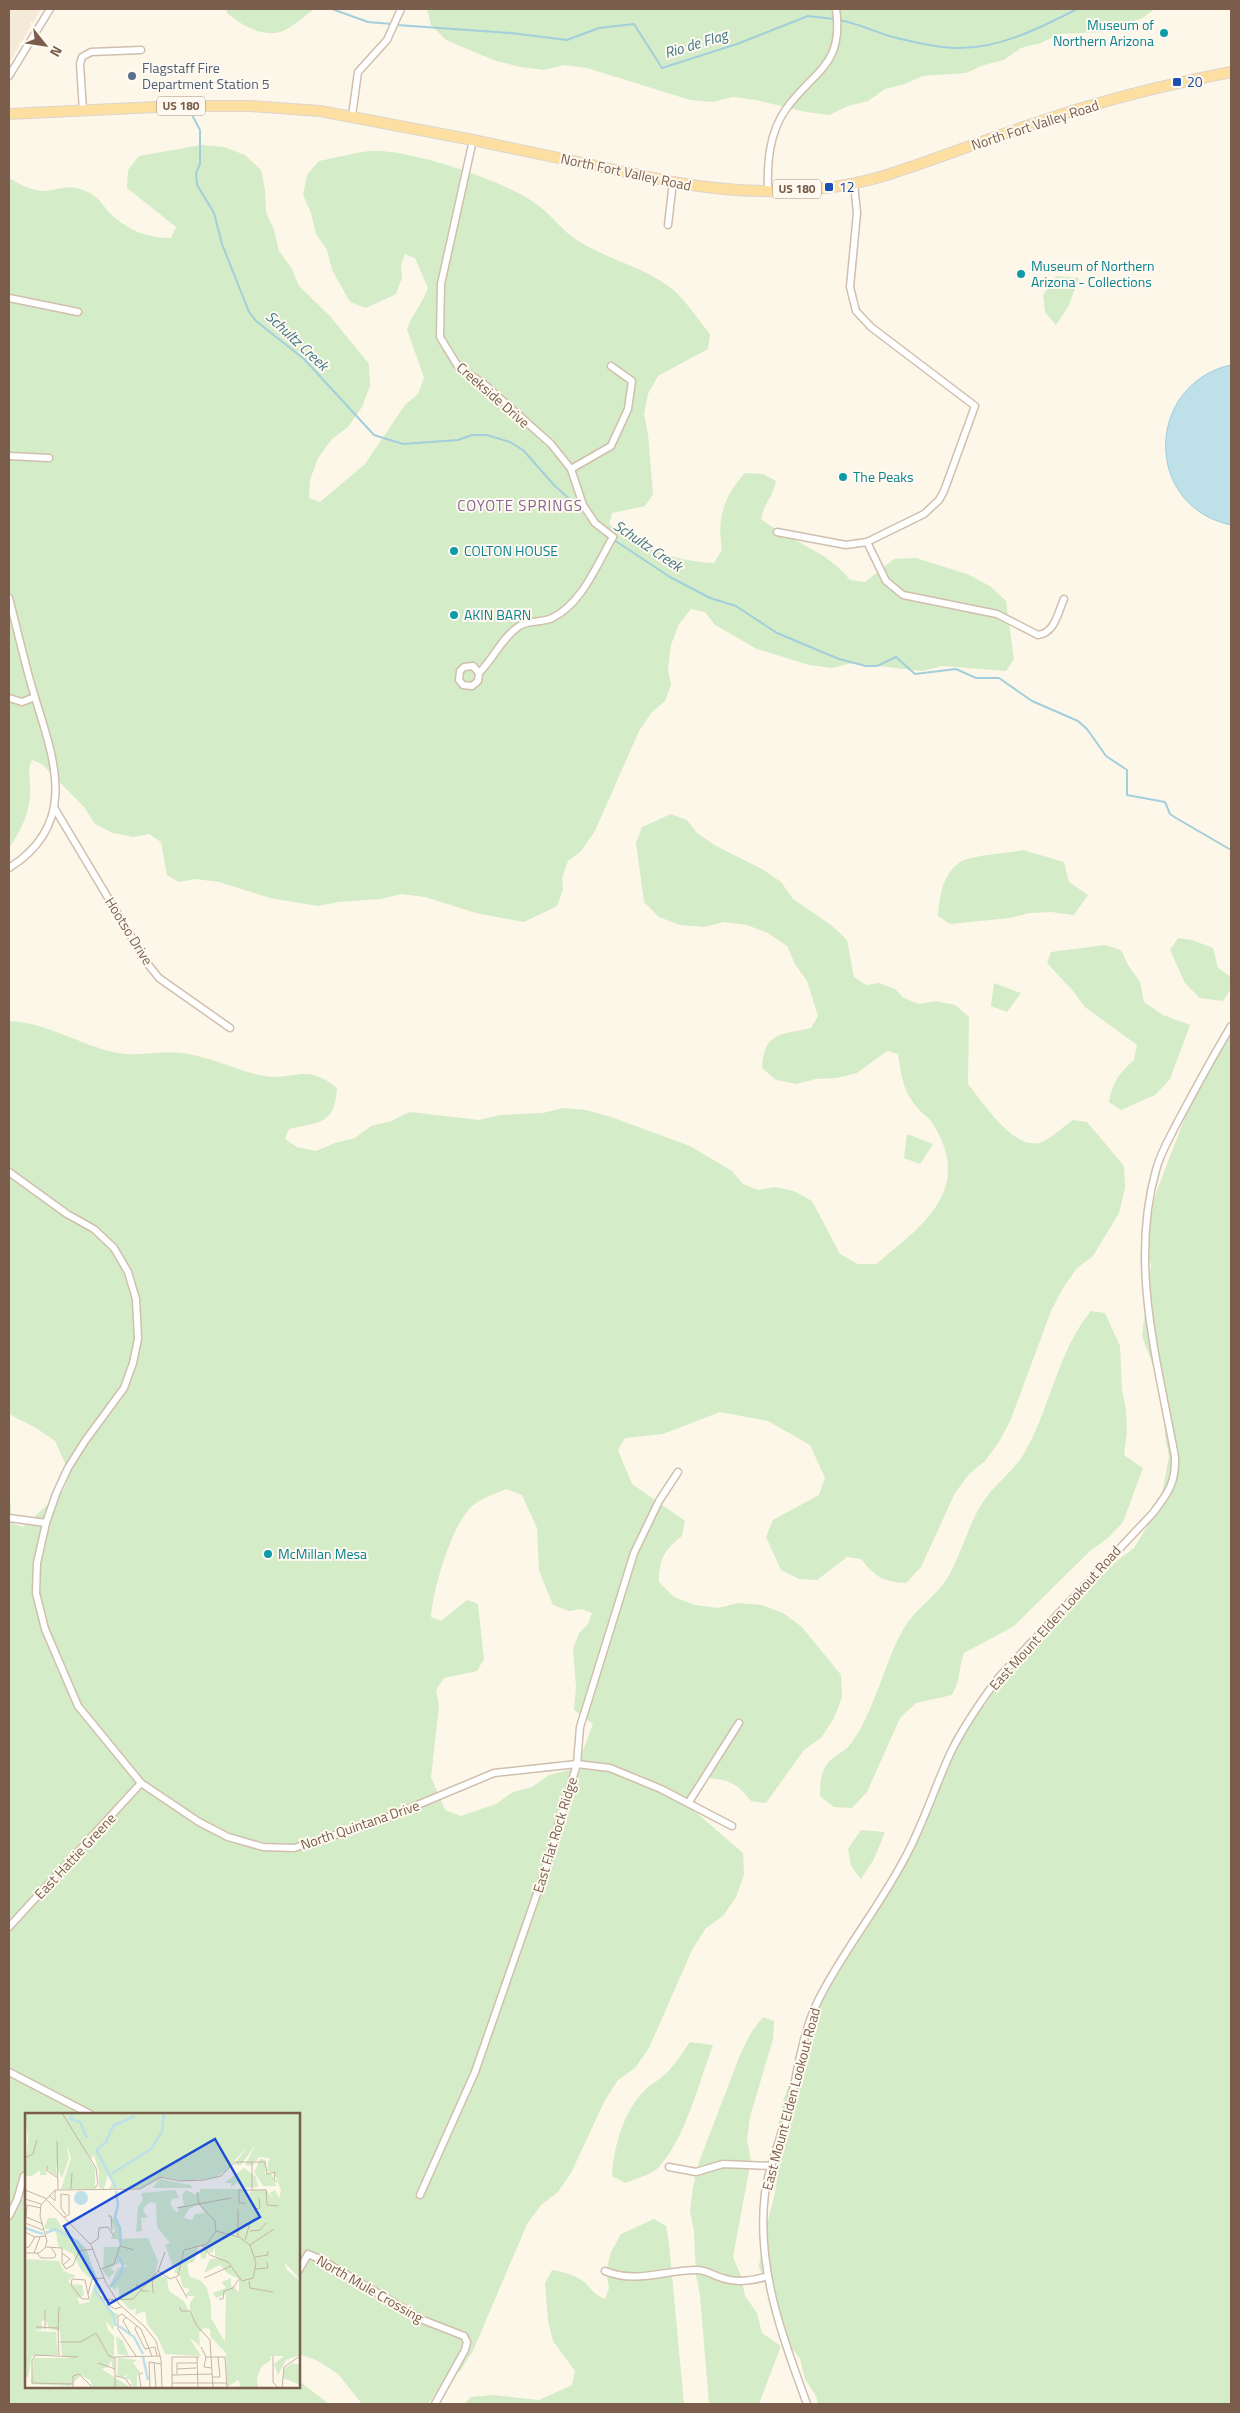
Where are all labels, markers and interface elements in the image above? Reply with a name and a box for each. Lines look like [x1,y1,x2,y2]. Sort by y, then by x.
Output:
place label: Museum of Northern Arizona [1053,14,1154,51]
north arrow [20,20,70,70]
water label: Rio de Flag [661,22,732,64]
marker: Museum of Northern Arizona [1158,27,1170,39]
text: N [45,42,68,61]
place label: Flagstaff Fire Department Station 5 [142,57,270,94]
marker: Flagstaff Fire Department Station 5 [126,70,138,82]
place label: 20 [1187,71,1203,92]
marker: 20 [1171,76,1183,88]
street label: North Fort Valley Road [968,94,1101,155]
road number: US 180 [157,96,205,115]
street label: North Fort Valley Road [559,147,693,196]
place label: 12 [839,176,855,197]
road number: US 180 [773,180,821,198]
marker: 12 [823,181,835,193]
place label: Museum of Northern Arizona - Collections [1031,255,1155,292]
marker: Museum of Northern Arizona - Collections [1015,268,1027,280]
water label: Schultz Creek [261,305,336,377]
street label: Creekside Drive [452,357,535,432]
place label: The Peaks [853,466,914,487]
marker: The Peaks [837,471,849,483]
district label: COYOTE SPRINGS [457,494,583,517]
water label: Schultz Creek [609,514,689,578]
place label: COLTON HOUSE [464,540,558,561]
marker: COLTON HOUSE [448,545,460,557]
place label: AKIN BARN [464,604,531,625]
marker: AKIN BARN [448,609,460,621]
street label: Hootso Drive [100,893,159,969]
street label: East Mount Elden Lookout Road [984,1541,1125,1695]
place label: McMillan Mesa [278,1543,367,1564]
marker: McMillan Mesa [262,1548,274,1560]
street label: East Flat Rock Ridge [527,1774,582,1895]
street label: North Quintana Drive [298,1794,422,1855]
street label: East Hattie Greene [29,1808,120,1903]
street label: East Mount Elden Lookout Road [756,2005,825,2193]
inset map [25,2113,300,2388]
street label: North Mule Crossing [313,2249,428,2328]

